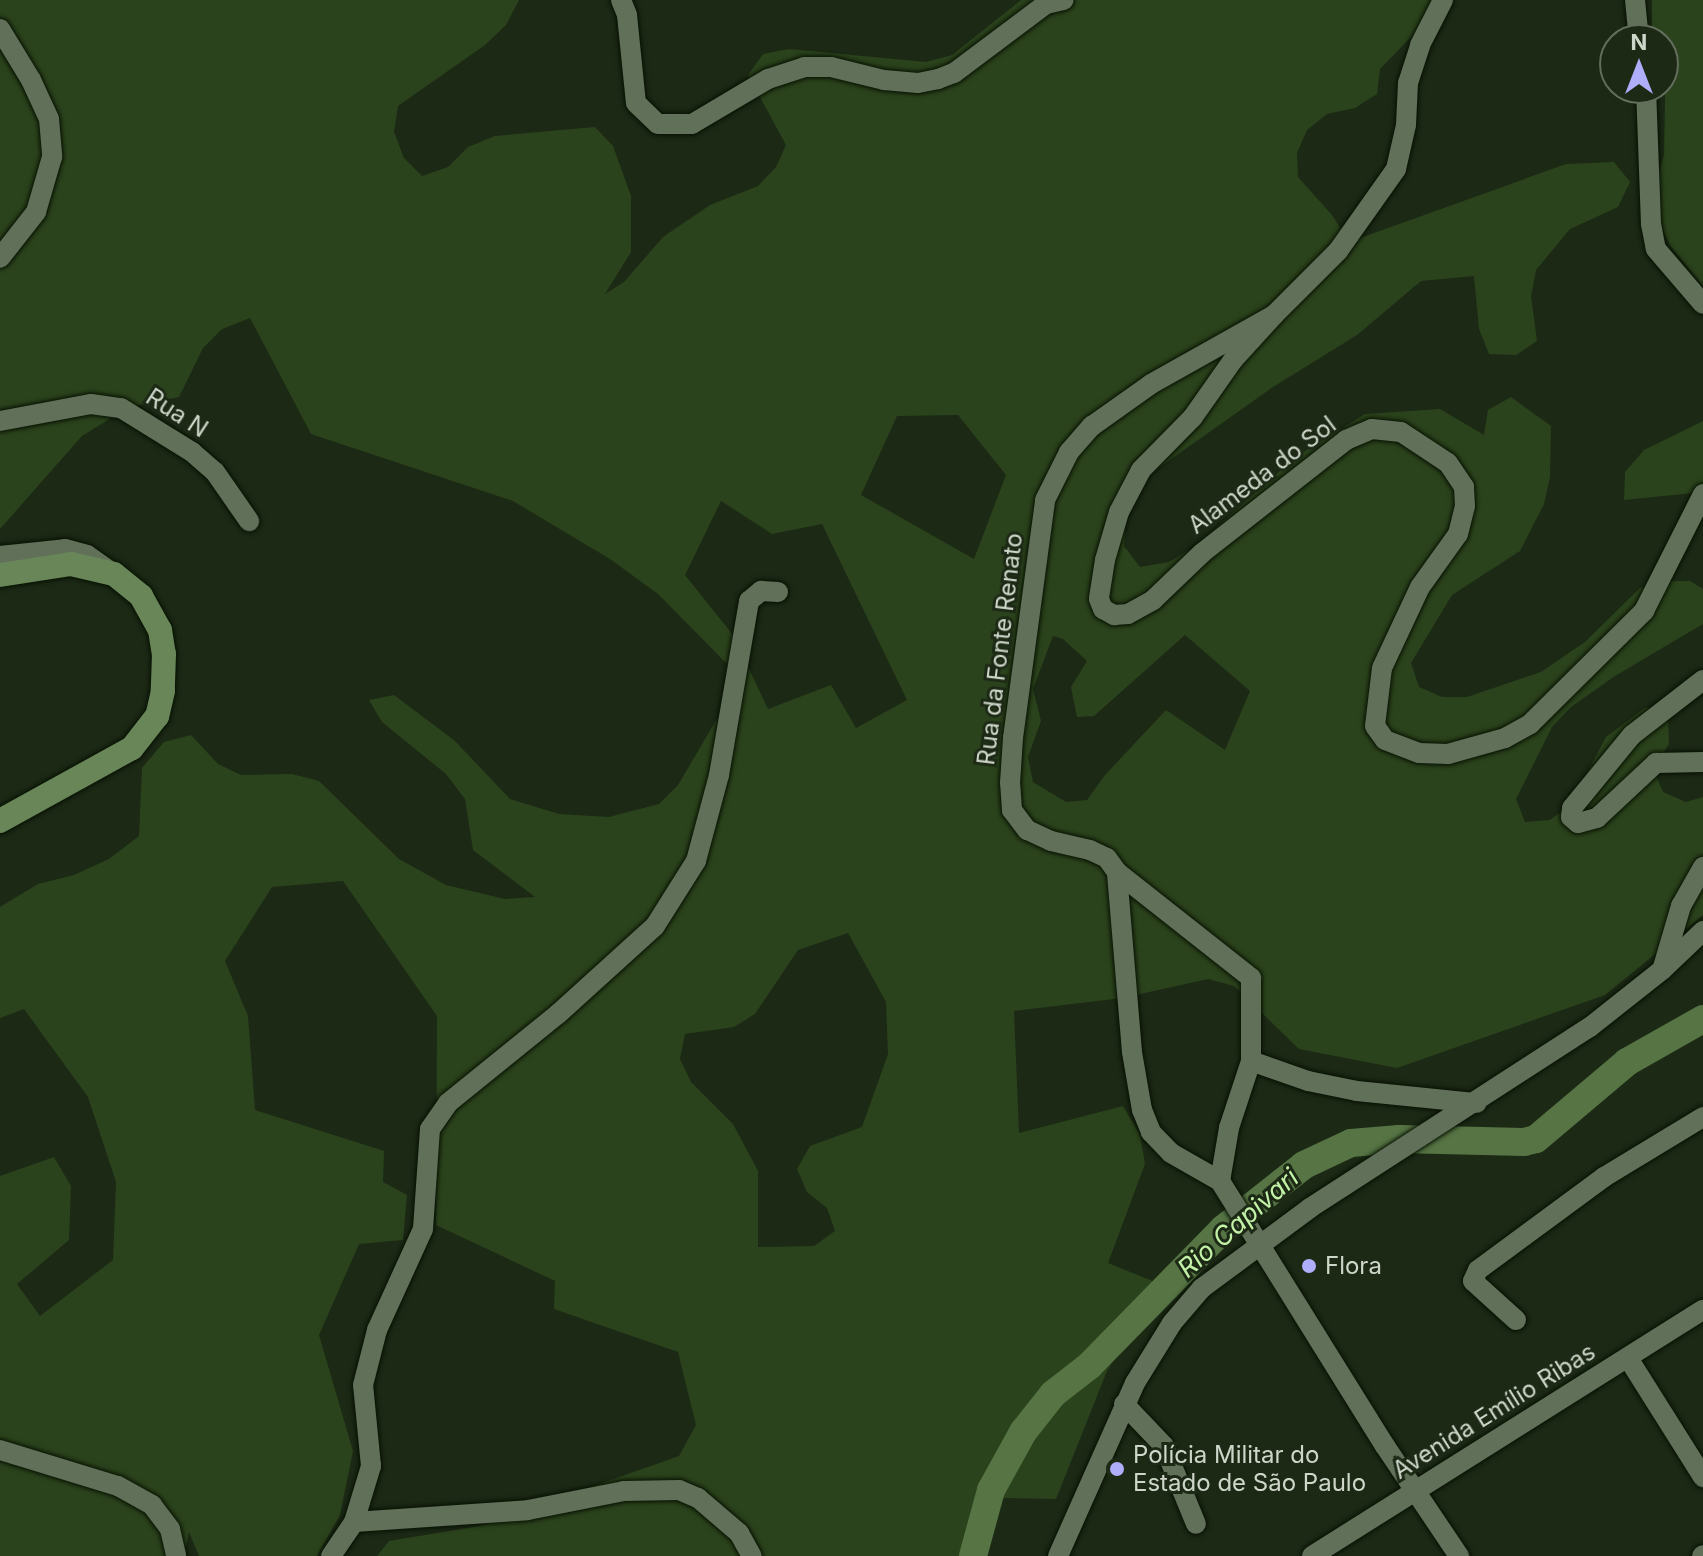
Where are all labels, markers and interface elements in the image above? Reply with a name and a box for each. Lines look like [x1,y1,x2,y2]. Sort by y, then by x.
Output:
north arrow [1599,24,1679,104]
text: N [1631,29,1647,55]
street label: Rua N [141,382,213,444]
street label: Alameda do Sol [1183,410,1341,540]
street label: Rua da Fonte Renato [971,531,1029,767]
water label: Rio Capivari [1171,1162,1305,1284]
place label: Flora [1325,1252,1382,1280]
marker: Flora [1300,1257,1318,1275]
street label: Avenida Emílio Ribas [1387,1337,1601,1485]
place label: Polícia Militar do Estado de São Paulo [1133,1441,1366,1497]
marker: Polícia Militar do Estado de São Paulo [1108,1460,1126,1478]

